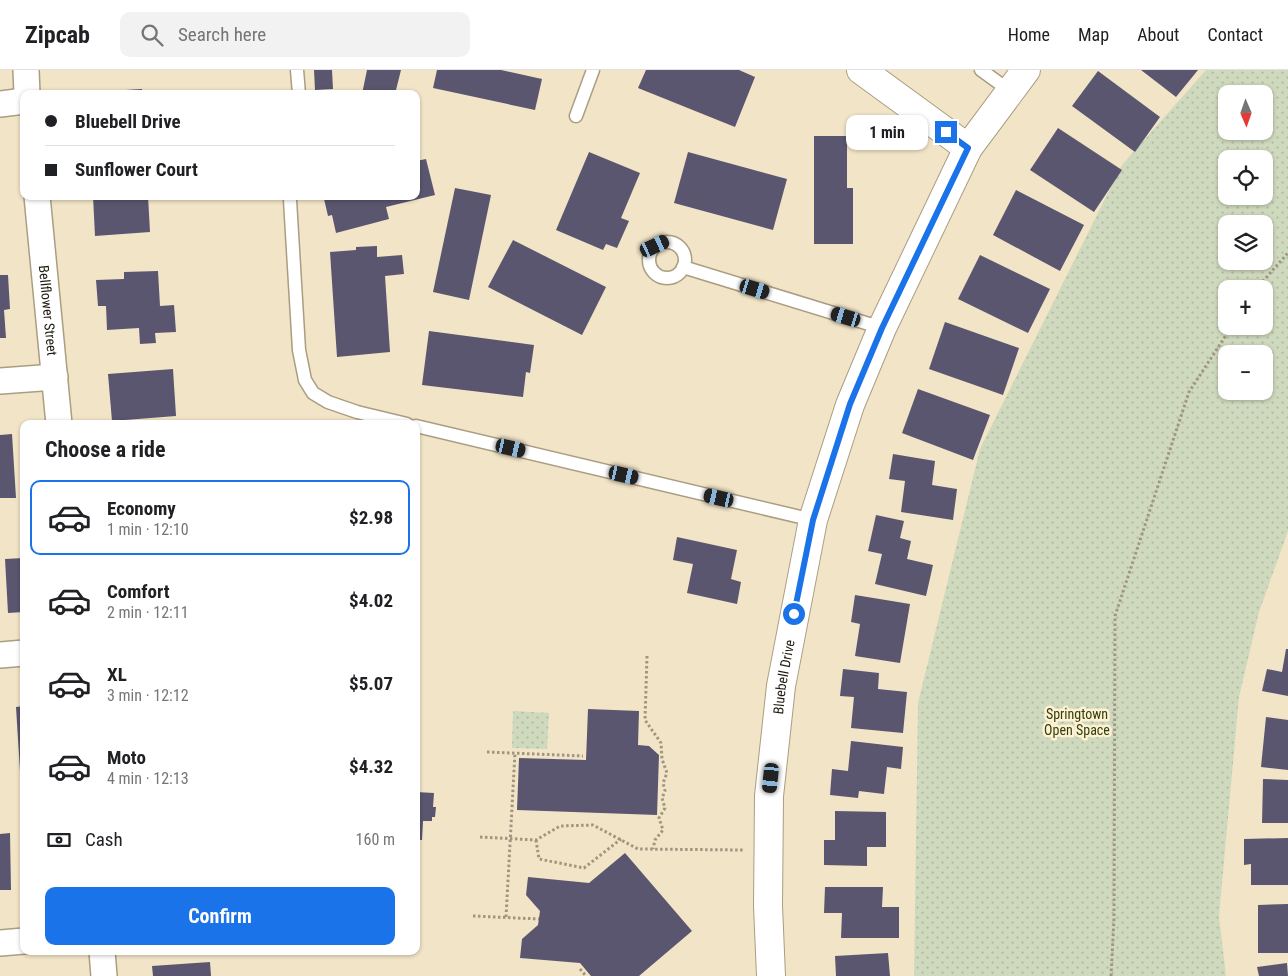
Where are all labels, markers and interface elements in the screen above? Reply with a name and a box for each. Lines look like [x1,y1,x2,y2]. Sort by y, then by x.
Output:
search box [120,12,470,57]
text: Zipcab [25,21,90,49]
icon: search [138,21,166,49]
text: Search here [178,23,266,46]
text: Home [1008,24,1050,45]
text: Map [1078,24,1109,45]
text: About [1137,24,1179,45]
text: Contact [1207,24,1263,45]
north arrow [1218,85,1272,140]
map controls [1218,85,1273,400]
text: Bluebell Drive [75,110,181,133]
callout: 1 min [846,114,928,150]
route end [935,121,957,143]
text: 1 min [869,123,905,142]
button: locate [1218,150,1273,205]
text: Sunflower Court [75,158,198,181]
button: layers [1218,215,1273,270]
car [638,233,671,259]
street label: Bellflower Street [36,265,60,356]
car [738,277,771,301]
button: + [1218,280,1273,335]
car [829,305,862,329]
button: − [1218,345,1273,400]
text: Choose a ride [45,437,166,462]
car [494,437,527,459]
car [607,464,640,486]
car [702,487,735,509]
icon: car [47,495,92,540]
text: Economy [107,497,176,520]
text: $2.98 [349,506,393,529]
text: 1 min · 12:10 [107,520,189,539]
icon: car [47,578,92,623]
text: Comfort [107,580,170,603]
text: $4.02 [349,589,393,612]
text: 2 min · 12:11 [107,603,189,622]
route start [783,603,805,625]
street label: Bluebell Drive [770,638,798,715]
icon: car [47,661,92,706]
text: XL [107,663,127,686]
text: $5.07 [349,672,393,695]
text: 3 min · 12:12 [107,686,189,705]
park label: Springtown Open Space [1044,706,1110,738]
icon: car [47,744,92,789]
text: Moto [107,746,146,769]
text: $4.32 [349,755,393,778]
car [761,762,780,794]
text: 4 min · 12:13 [107,769,189,788]
icon: cash [45,826,73,854]
text: Cash [85,828,123,851]
text: 160 m [356,830,395,849]
button: Confirm [45,887,395,945]

